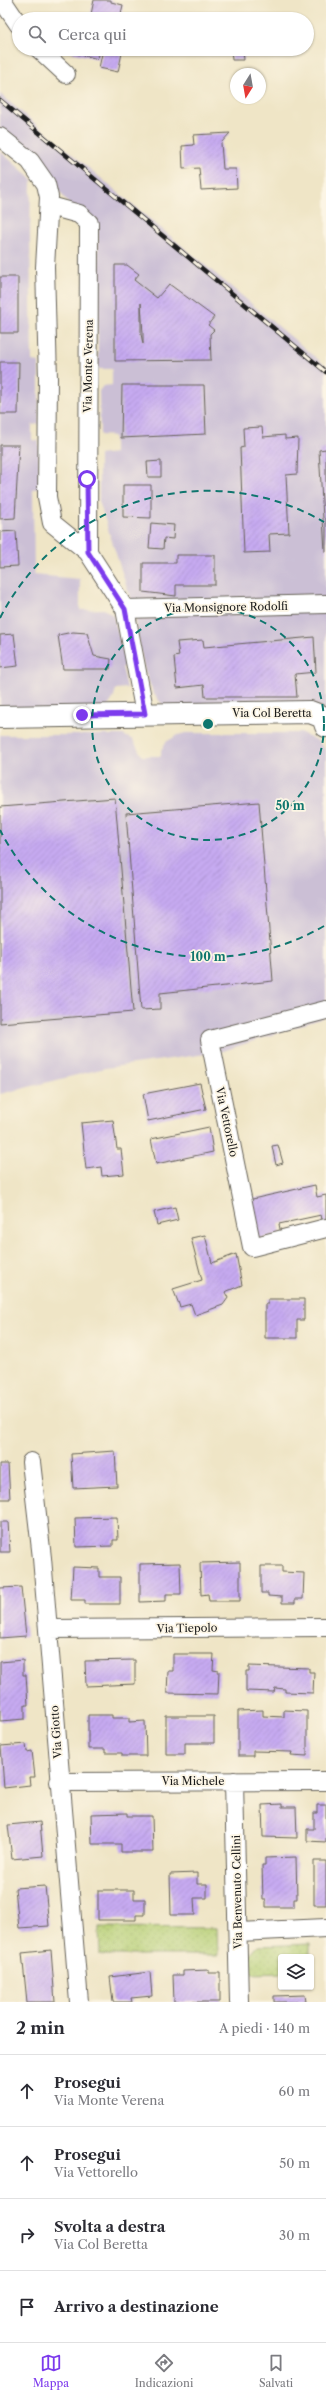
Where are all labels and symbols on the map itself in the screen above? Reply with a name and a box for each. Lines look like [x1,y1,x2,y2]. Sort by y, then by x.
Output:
north arrow [230,68,266,104]
street label: Via Monte Verena [80,319,96,414]
route start [78,470,96,488]
street label: Via Monsignore Rodolfi [163,599,288,615]
route end [73,706,91,724]
street label: Via Col Beretta [231,706,312,720]
centre of rings [201,717,215,731]
text: 50 m [275,798,305,813]
text: 100 m [190,949,226,964]
street label: Via Vettorello [213,1085,241,1158]
street label: Via Tiepolo [156,1620,218,1636]
street label: Via Giotto [47,1705,65,1760]
street label: Via Michele [161,1774,224,1788]
street label: Via Benvenuto Cellini [229,1834,245,1950]

